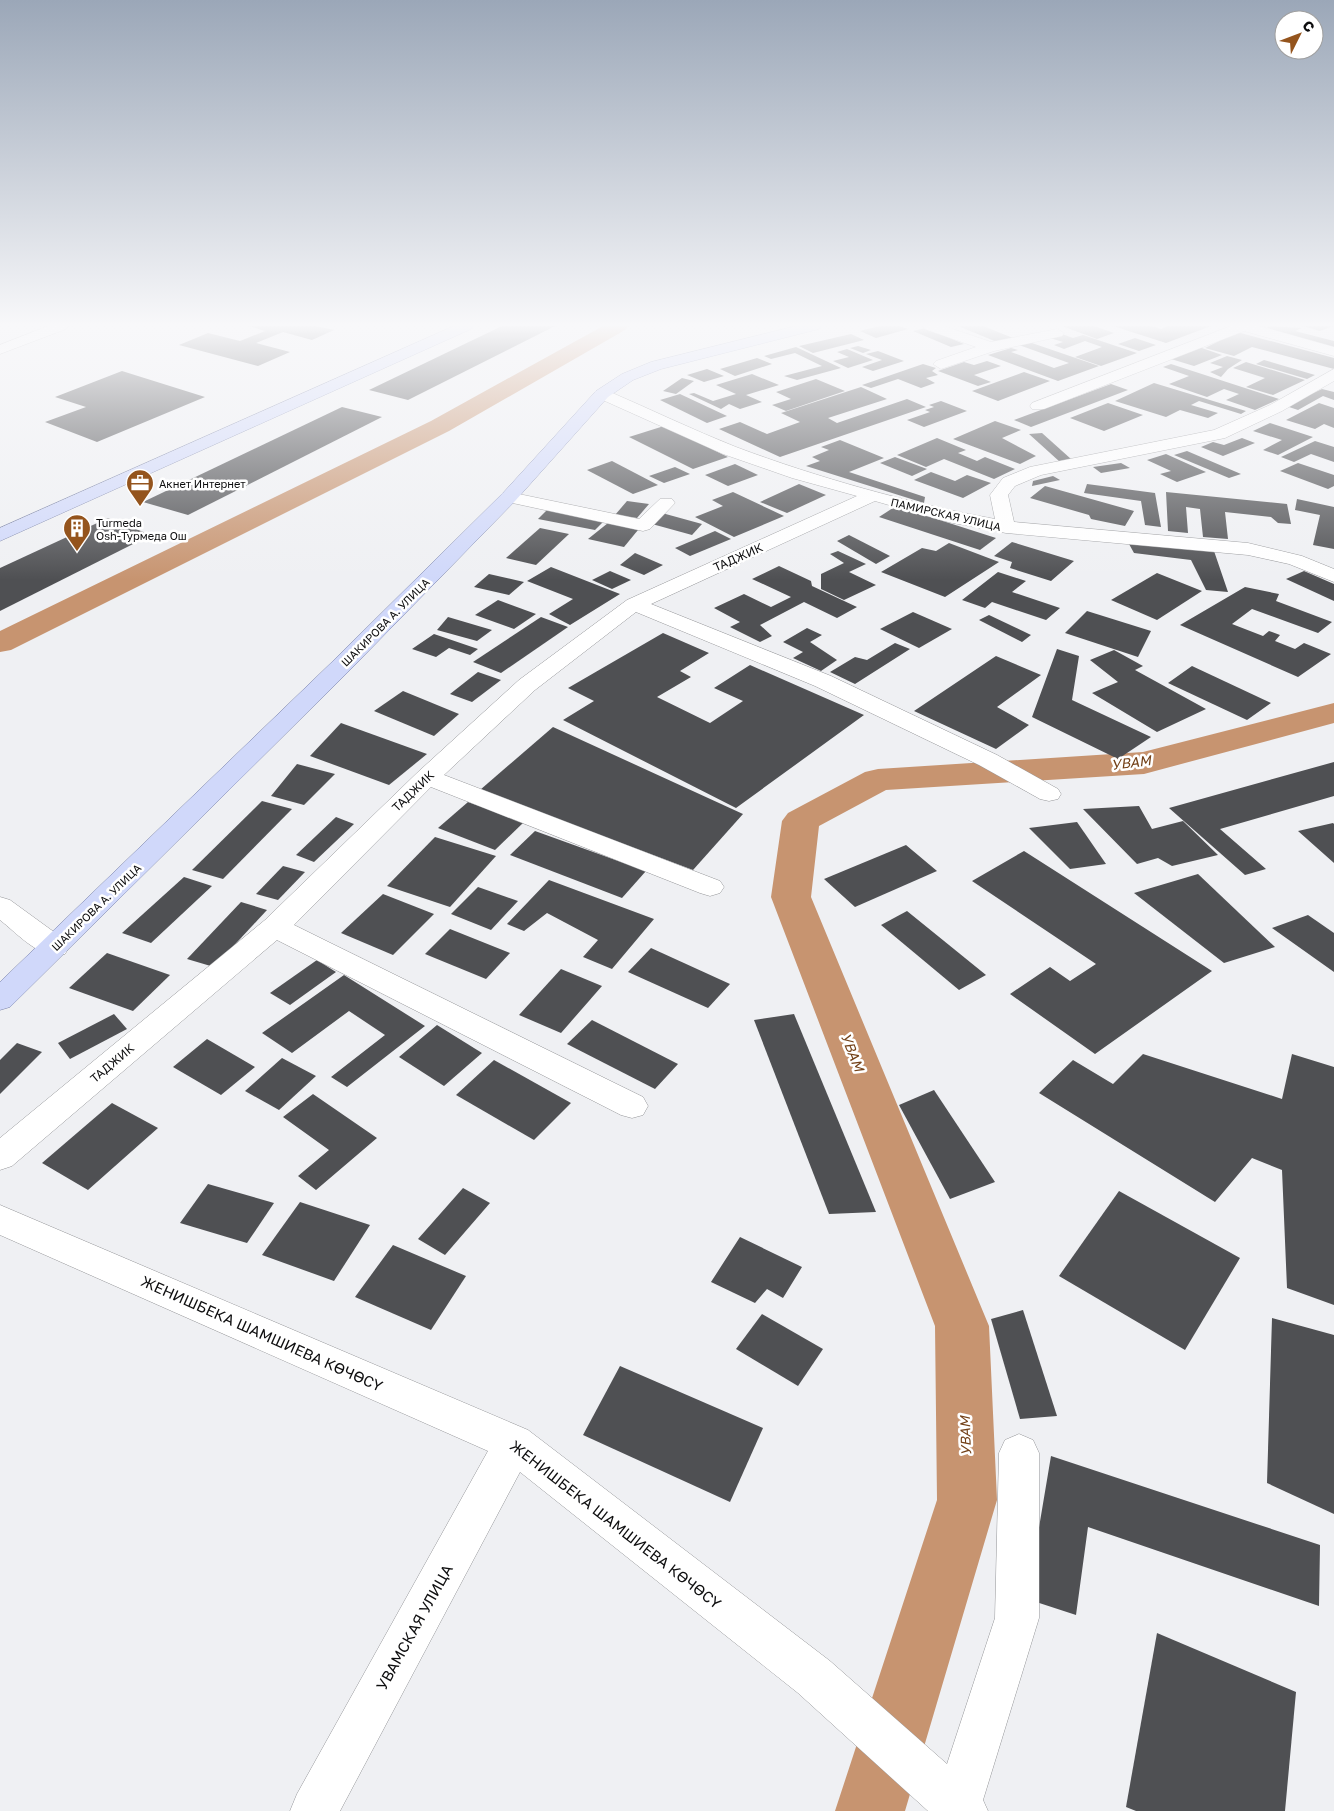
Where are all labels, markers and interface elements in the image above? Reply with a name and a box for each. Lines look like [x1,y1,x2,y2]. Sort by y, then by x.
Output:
north arrow [1274,10,1324,60]
text: С [1299,17,1319,35]
office icon: Акнет Интернет [125,468,155,507]
place label: Акнет Интернет [159,477,246,490]
street label: ПАМИРСКАЯ УЛИЦА [890,495,1003,533]
building icon: Turmeda Osh-Турмеда Ош [62,513,92,552]
place label: Turmeda Osh-Турмеда Ош [96,516,187,542]
street label: ТАДЖИК [711,539,766,575]
street label: ШАКИРОВА А. УЛИЦА [338,575,432,669]
water label: УВАМ [1110,751,1154,773]
street label: ТАДЖИК [389,767,438,815]
street label: ШАКИРОВА А. УЛИЦА [49,860,144,953]
water label: УВАМ [838,1030,869,1075]
street label: ТАДЖИК [87,1040,138,1086]
street label: ЖЕНИШБЕКА ШАМШИЕВА КӨЧӨСҮ [138,1271,386,1395]
water label: УВАМ [956,1414,974,1456]
street label: ЖЕНИШБЕКА ШАМШИЕВА КӨЧӨСҮ [507,1436,725,1612]
street label: УВАМСКАЯ УЛИЦА [372,1561,456,1693]

